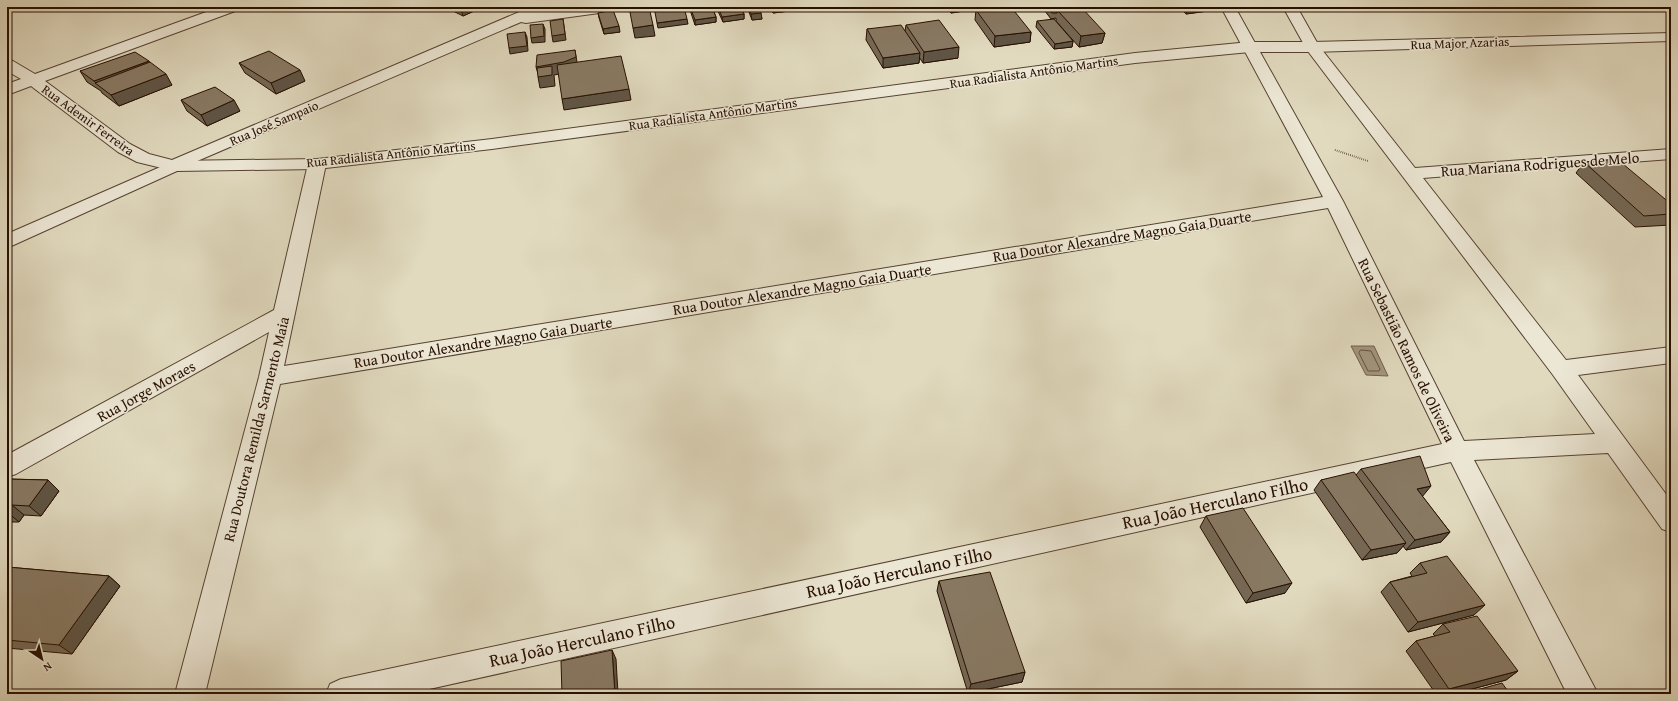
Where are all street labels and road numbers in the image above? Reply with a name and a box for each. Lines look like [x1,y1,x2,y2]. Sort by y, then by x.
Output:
street label: Rua Major Azarias [1410,32,1510,54]
street label: Rua Radialista Antônio Martins [949,51,1119,93]
street label: Rua Ademir Ferreira [38,80,139,161]
street label: Rua Radialista Antônio Martins [628,93,798,135]
street label: Rua José Sampaio [227,96,322,150]
street label: Rua Radialista Antônio Martins [306,136,476,172]
street label: Rua Mariana Rodrigues de Melo [1440,147,1640,181]
street label: Rua Doutor Alexandre Magno Gaia Duarte [991,205,1253,267]
street label: Rua Sebastião Ramos de Oliveira [1353,255,1461,445]
street label: Rua Doutor Alexandre Magno Gaia Duarte [671,258,933,320]
street label: Rua Doutor Alexandre Magno Gaia Duarte [352,311,614,373]
street label: Rua Doutora Remilda Sarmento Maia [218,314,294,544]
street label: Rua Jorge Moraes [93,355,199,427]
street label: Rua João Herculano Filho [1120,470,1310,536]
street label: Rua João Herculano Filho [804,539,994,605]
street label: Rua João Herculano Filho [487,608,677,674]

